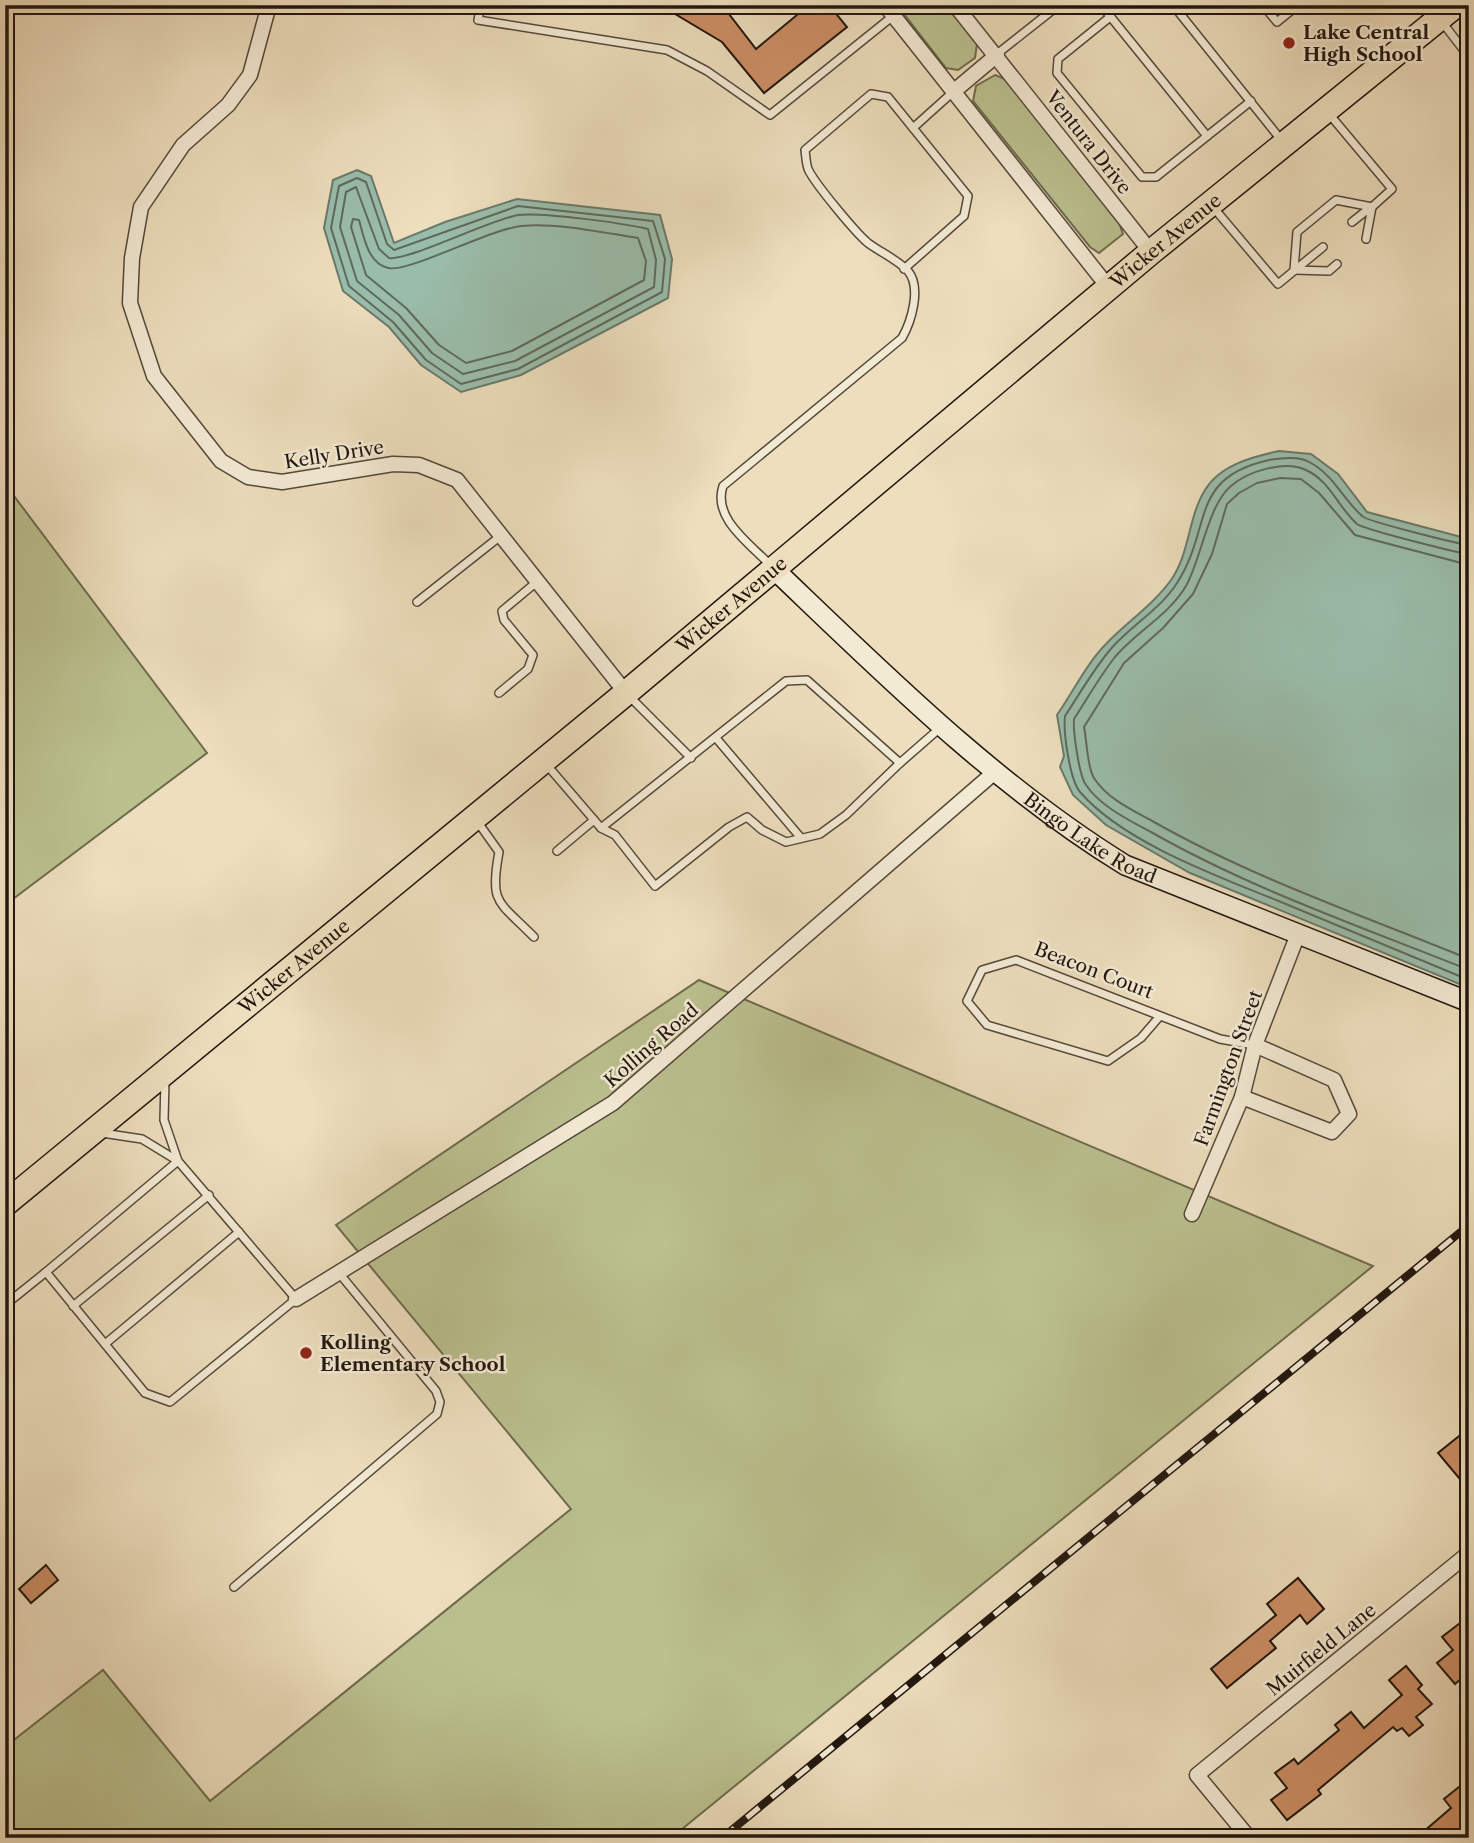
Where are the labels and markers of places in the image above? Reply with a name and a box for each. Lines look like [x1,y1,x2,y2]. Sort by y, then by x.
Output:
place label: Lake Central High School [1303,21,1430,66]
marker: Lake Central High School [1281,35,1297,51]
place label: Kolling Elementary School [320,1331,506,1376]
marker: Kolling Elementary School [298,1345,314,1361]

